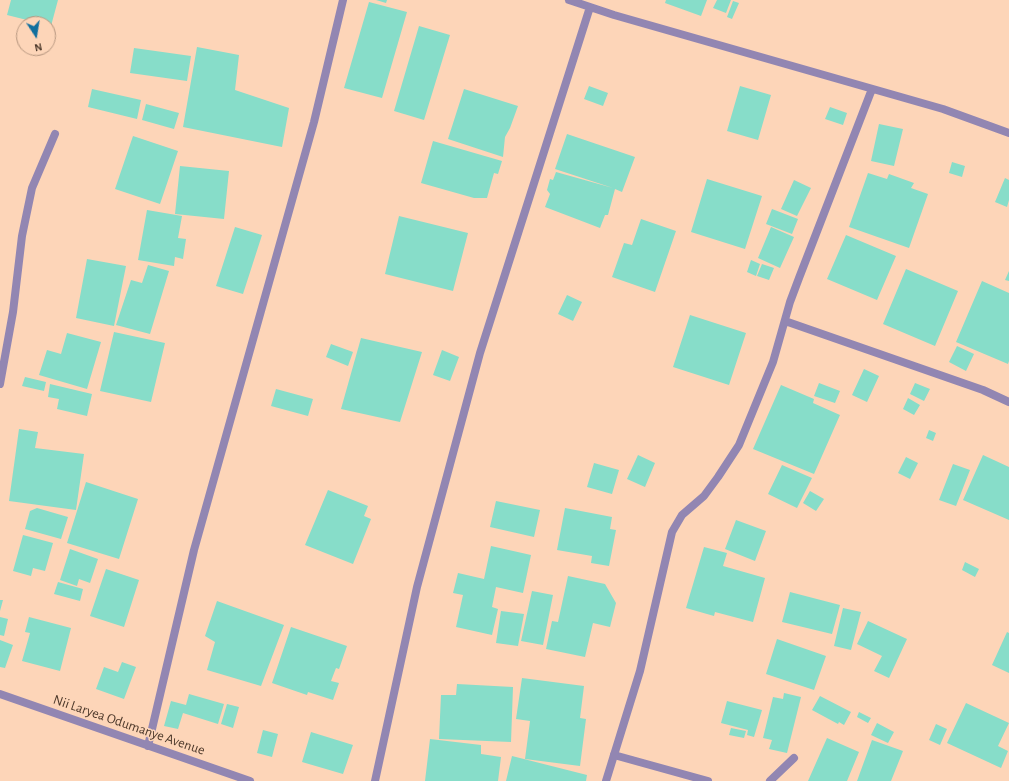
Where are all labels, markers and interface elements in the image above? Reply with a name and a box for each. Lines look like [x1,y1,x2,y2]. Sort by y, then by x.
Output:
north arrow [16,16,56,56]
text: N [34,41,43,53]
street label: Nii Laryea Odumanye Avenue [51,691,207,759]

